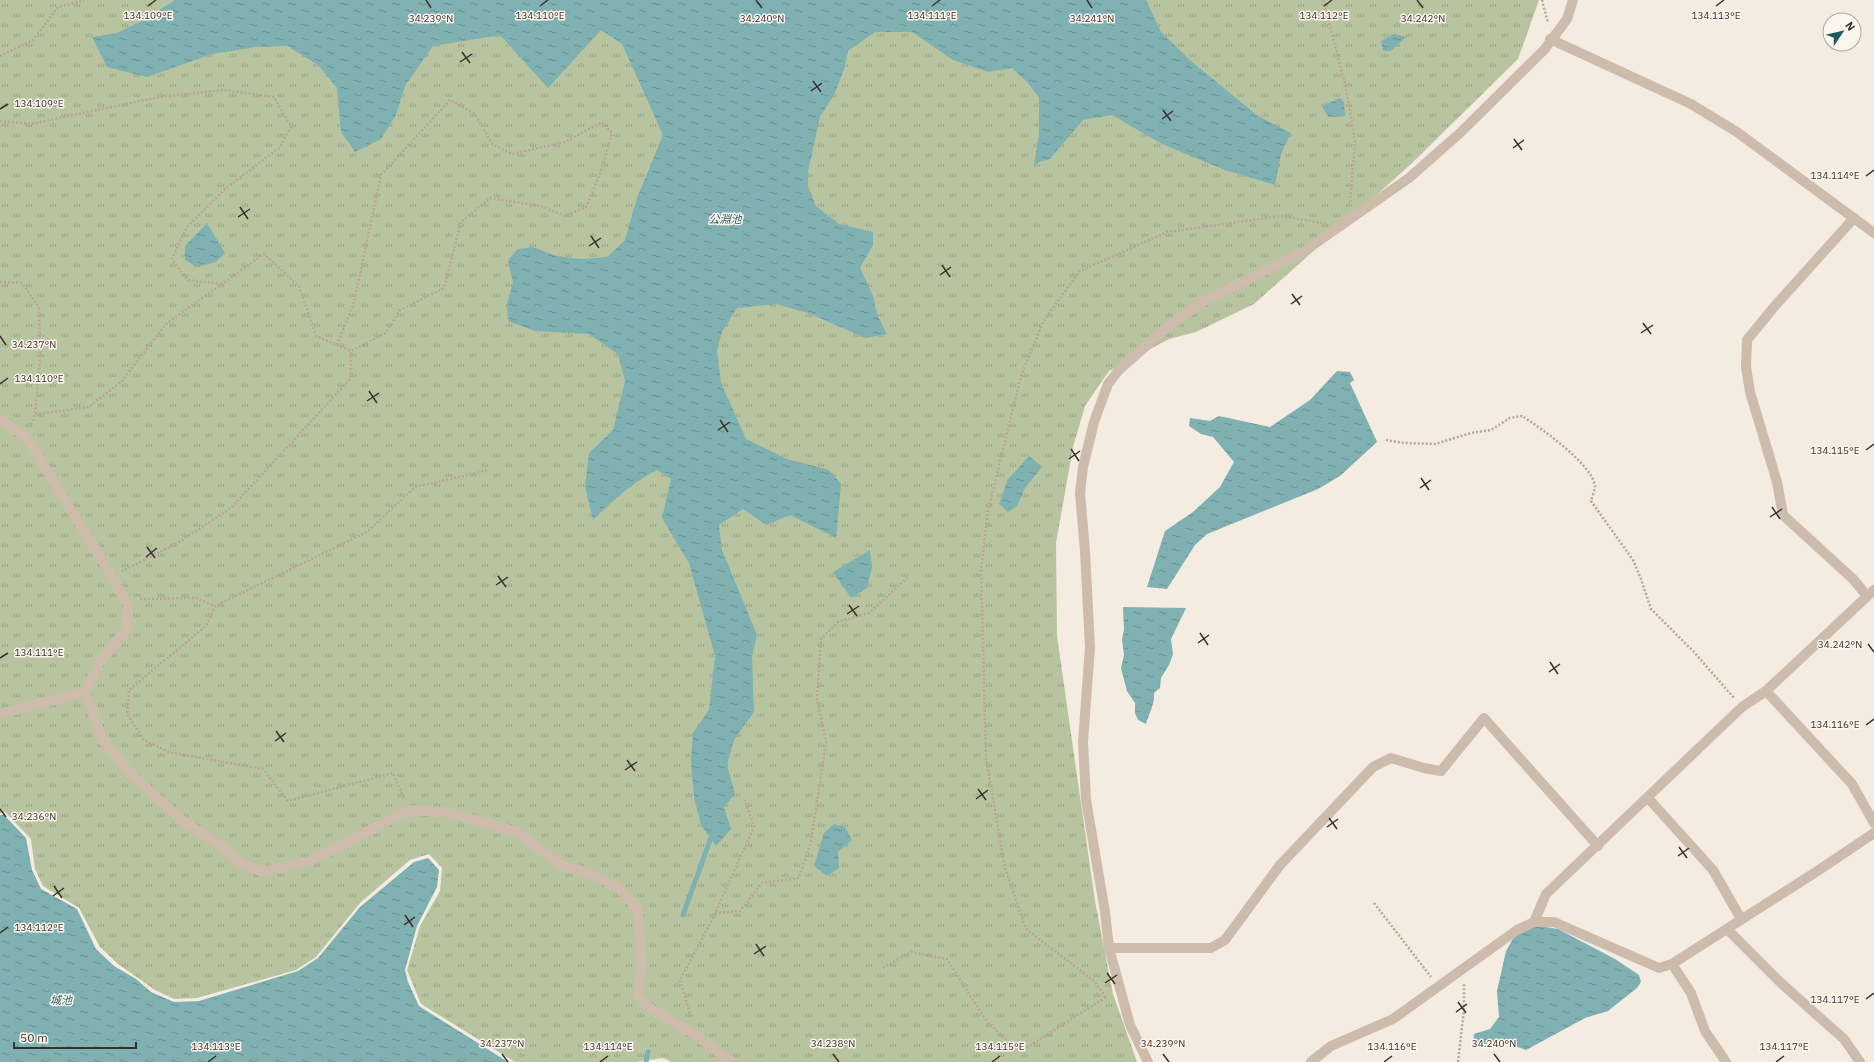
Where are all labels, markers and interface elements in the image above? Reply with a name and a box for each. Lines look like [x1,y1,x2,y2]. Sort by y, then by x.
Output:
text: 134.109°E [123,9,173,22]
text: 134.110°E [515,9,565,22]
text: 134.111°E [907,9,957,22]
text: 134.112°E [1299,9,1349,22]
text: 134.113°E [1691,9,1741,22]
text: 34.239°N [409,12,453,25]
text: 34.240°N [740,12,784,25]
text: 34.241°N [1070,12,1114,25]
text: 34.242°N [1401,12,1445,25]
north arrow [1822,12,1862,52]
text: N [1842,19,1858,34]
text: 134.109°E [14,97,64,110]
text: 134.114°E [1810,169,1860,182]
water label: 公淵池 [709,212,742,226]
text: 34.237°N [12,338,56,351]
text: 134.110°E [14,372,64,385]
text: 134.115°E [1810,444,1860,457]
text: 34.242°N [1818,638,1862,651]
text: 134.111°E [14,646,64,659]
text: 134.116°E [1810,718,1860,731]
text: 34.236°N [12,810,56,823]
text: 134.112°E [14,921,64,934]
water label: 城池 [50,993,73,1007]
text: 134.117°E [1810,993,1860,1006]
scale bar [14,1024,136,1050]
text: 50 m [20,1030,48,1045]
text: 34.237°N [480,1037,524,1050]
text: 34.238°N [811,1037,855,1050]
text: 34.239°N [1141,1037,1185,1050]
text: 34.240°N [1472,1037,1516,1050]
text: 134.113°E [191,1040,241,1053]
text: 134.114°E [583,1040,633,1053]
text: 134.115°E [975,1040,1025,1053]
text: 134.116°E [1367,1040,1417,1053]
text: 134.117°E [1759,1040,1809,1053]

